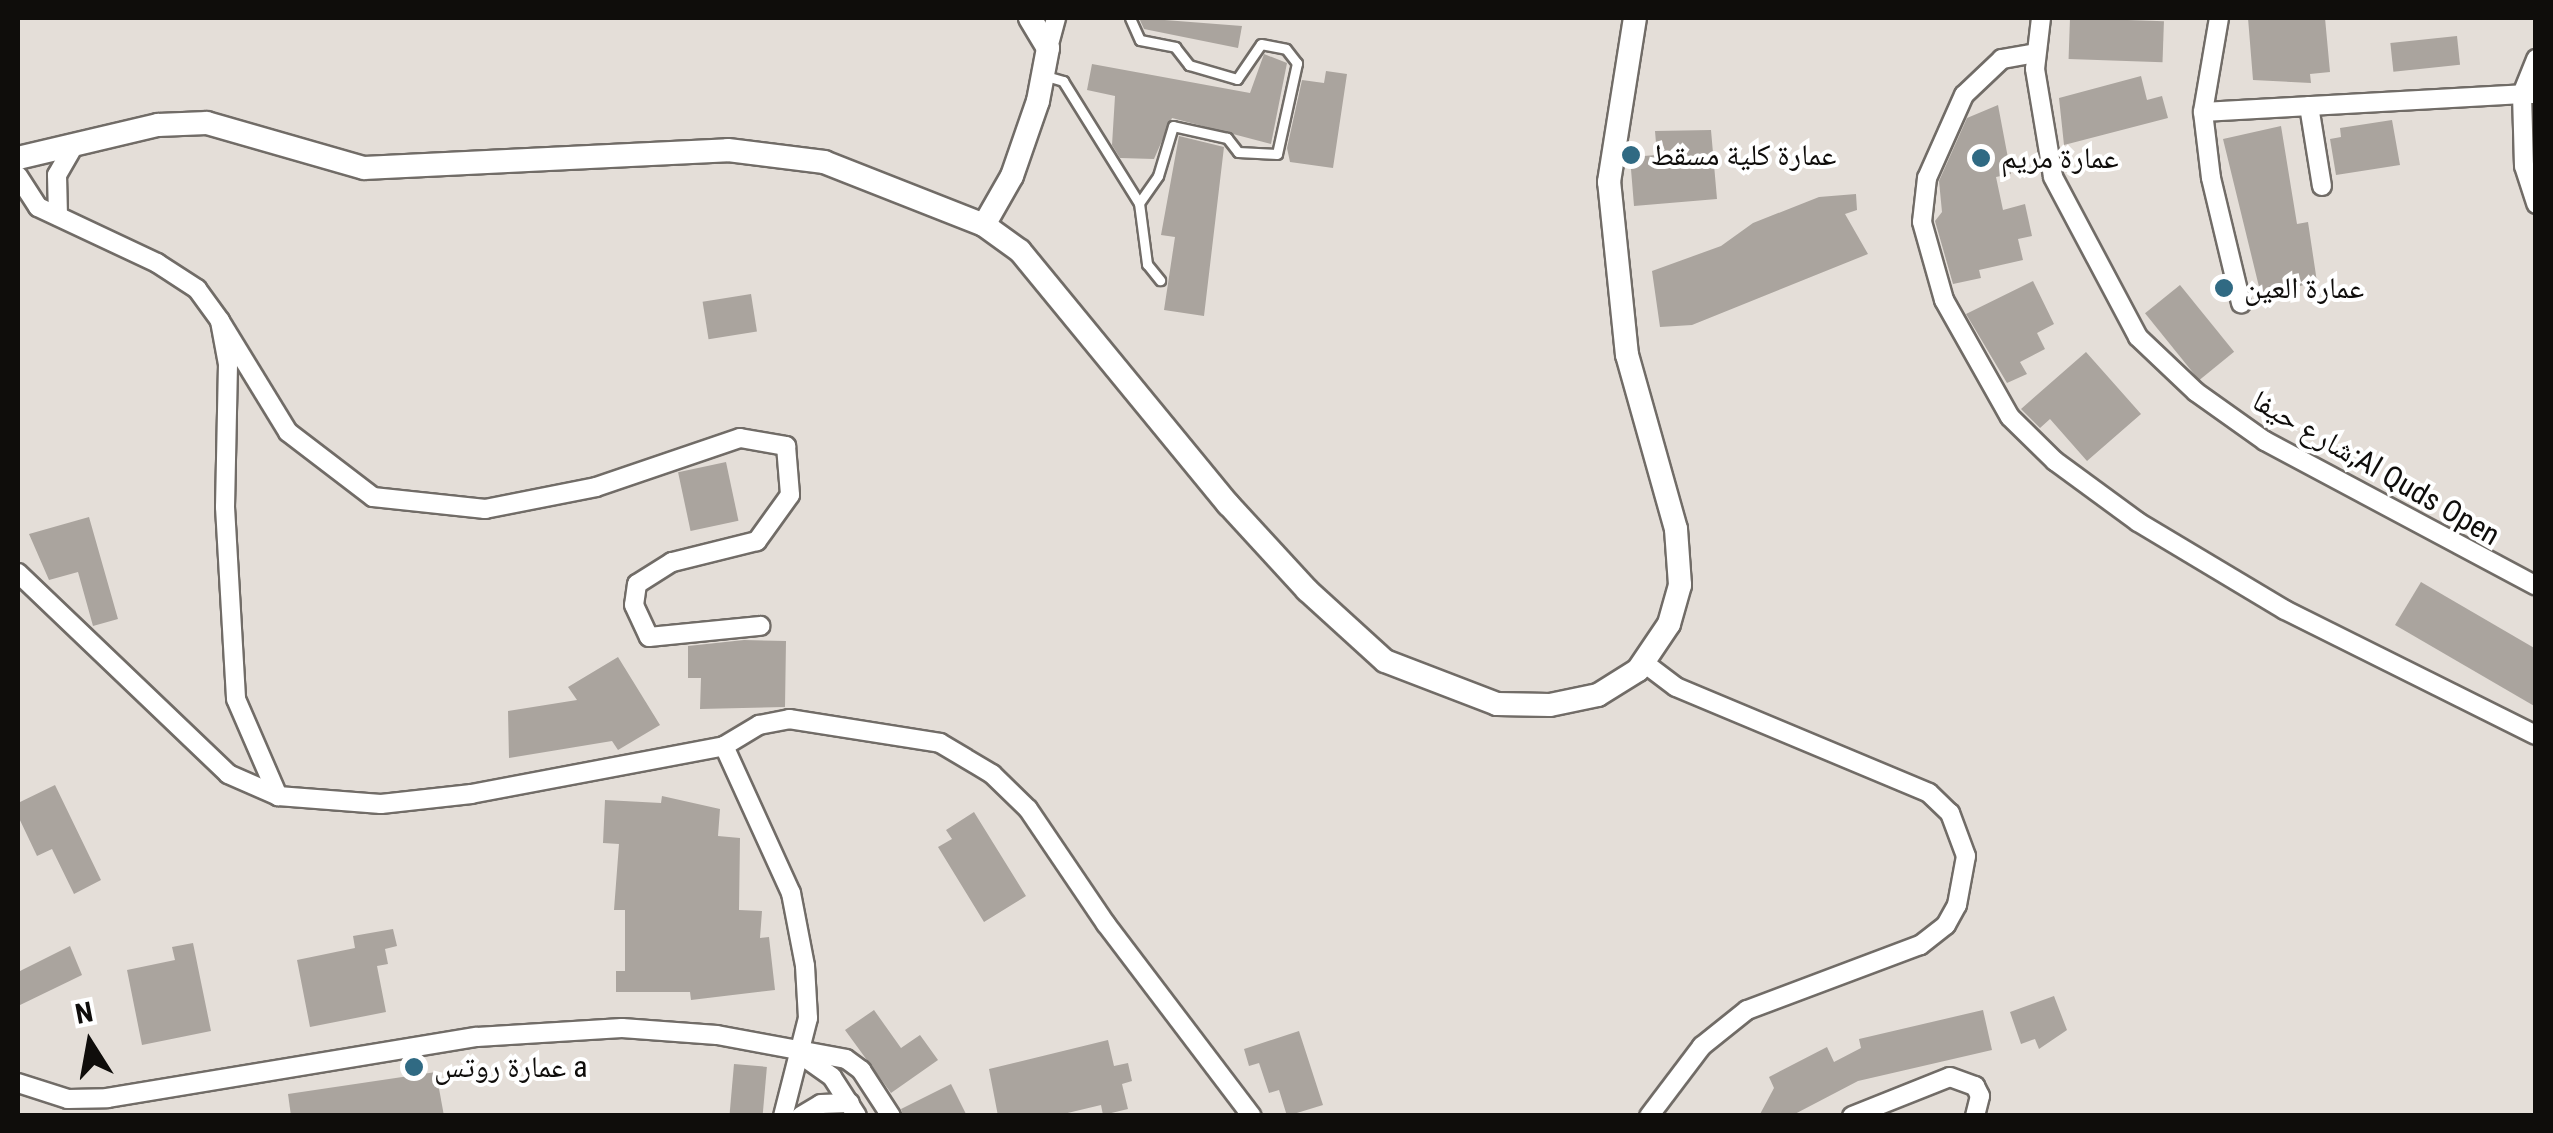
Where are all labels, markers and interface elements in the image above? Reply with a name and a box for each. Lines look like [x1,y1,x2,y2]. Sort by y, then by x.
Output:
place label: عمارة كلية مسقط [1651,137,1836,173]
place label: عمارة مريم [2001,140,2119,176]
marker: عمارة كلية مسقط [1620,144,1642,166]
marker: عمارة مريم [1970,147,1992,169]
place label: عمارة العين [2244,270,2364,306]
marker: عمارة العين [2213,277,2235,299]
street label: شارع حيفا;Al Quds Open [2246,383,2506,553]
north arrow [40,993,140,1093]
text: N [73,995,96,1031]
place label: عمارة روتس a [434,1049,588,1085]
marker: عمارة روتس a [403,1056,425,1078]

